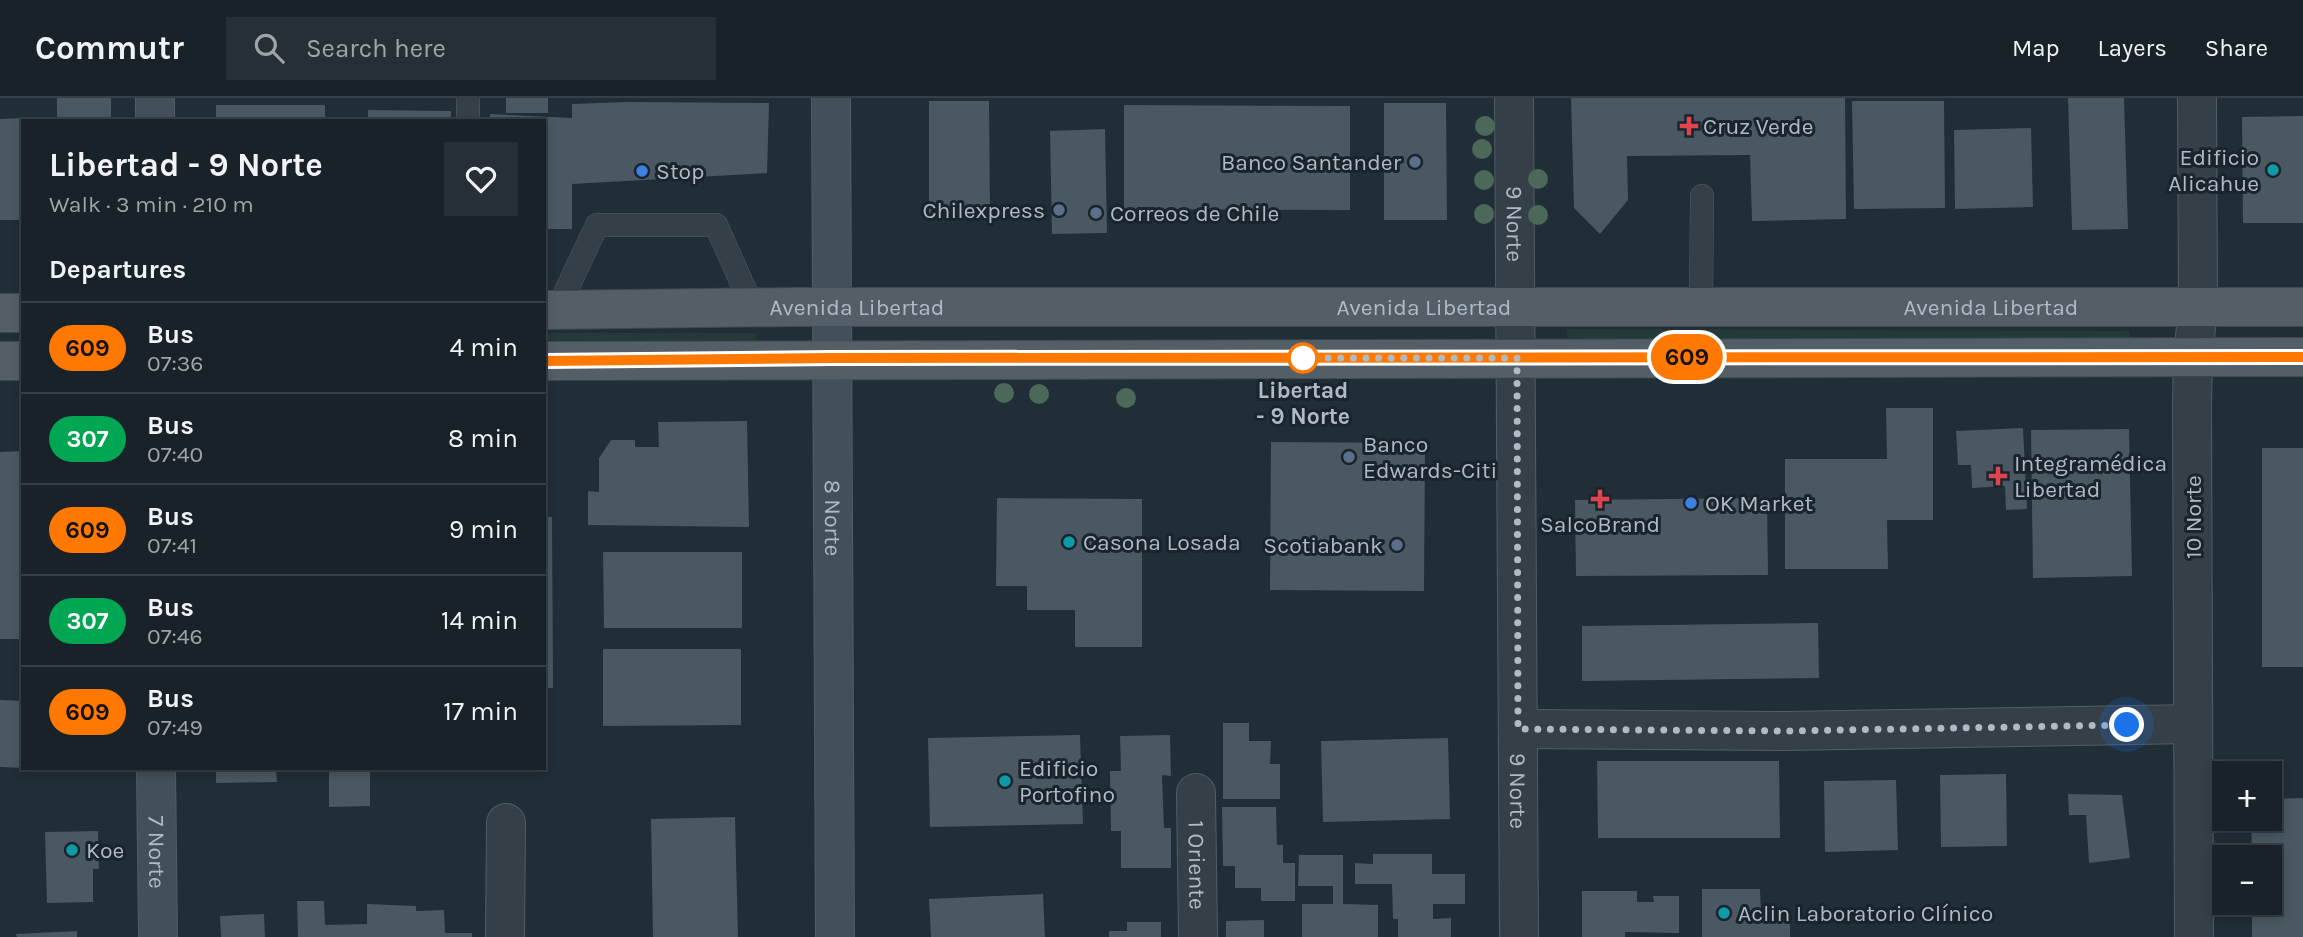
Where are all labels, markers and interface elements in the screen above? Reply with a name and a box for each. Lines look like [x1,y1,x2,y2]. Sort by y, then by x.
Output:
search box [226,17,716,80]
text: Commutr [35,29,184,67]
icon: search [250,29,288,67]
text: Search here [306,33,446,64]
text: Map [2012,34,2060,62]
text: Layers [2098,34,2167,62]
text: Share [2205,34,2268,62]
place label: Cruz Verde [1703,113,1813,140]
marker: Cruz Verde [1681,118,1697,134]
button: heart [444,142,518,216]
place label: Edificio Alicahue [2168,144,2259,197]
text: Libertad - 9 Norte [49,146,323,184]
place label: Banco Santander [1221,149,1402,176]
marker: Banco Santander [1407,154,1423,170]
place label: Stop [656,158,705,185]
marker: Edificio Alicahue [2265,162,2281,178]
marker: Stop [634,163,650,179]
street label: 9 Norte [1501,186,1528,262]
text: Walk · 3 min · 210 m [49,191,254,218]
place label: Chilexpress [922,197,1045,224]
place label: Correos de Chile [1110,200,1279,227]
marker: Chilexpress [1051,202,1067,218]
marker: Correos de Chile [1088,205,1104,221]
text: Departures [49,254,186,285]
street label: Avenida Libertad [769,294,944,321]
street label: Avenida Libertad [1336,294,1511,321]
street label: Avenida Libertad [1903,294,2078,321]
text: Bus [147,319,194,350]
text: 4 min [450,332,518,363]
text: 609 [65,334,110,362]
line badge: 609 [1647,334,1727,380]
marker: Libertad - 9 Norte [1288,343,1318,373]
text: 609 [1665,343,1709,371]
text: 07:36 [147,350,204,377]
place label: Libertad - 9 Norte [1256,377,1350,430]
text: Bus [147,410,194,441]
text: 8 min [448,423,518,454]
text: 307 [66,425,109,453]
place label: Banco Edwards-Citi [1363,431,1497,484]
text: 07:40 [147,441,203,468]
marker: Banco Edwards-Citi [1341,449,1357,465]
place label: Integramédica Libertad [2014,450,2167,503]
marker: Integramédica Libertad [1988,466,2008,486]
street label: 10 Norte [2180,475,2207,559]
street label: 8 Norte [819,480,846,556]
place label: OK Market [1705,490,1814,517]
marker: SalcoBrand [1592,491,1608,507]
marker: OK Market [1683,495,1699,511]
text: Bus [147,501,194,532]
place label: SalcoBrand [1540,511,1660,538]
text: 9 min [449,514,518,545]
text: 609 [65,516,110,544]
place label: Casona Losada [1083,529,1241,556]
text: 07:41 [147,532,197,559]
place label: Scotiabank [1263,532,1383,559]
marker: Casona Losada [1061,534,1077,550]
marker: Scotiabank [1389,537,1405,553]
text: Bus [147,592,194,623]
text: 14 min [441,605,518,636]
text: 307 [66,607,109,635]
text: 07:46 [147,623,203,650]
text: Bus [147,683,194,714]
text: 17 min [443,696,518,727]
text: 609 [65,698,110,726]
your location [2109,707,2144,742]
text: 07:49 [147,714,203,741]
street label: 9 Norte [1504,753,1531,829]
place label: Edificio Portofino [1019,755,1115,808]
map controls [2212,761,2282,915]
button: + [2212,761,2282,831]
marker: Edificio Portofino [997,773,1013,789]
street label: 7 Norte [143,815,170,889]
street label: 1 Oriente [1182,820,1211,910]
place label: Koe [86,837,124,864]
marker: Koe [64,842,80,858]
button: − [2212,845,2282,915]
place label: Aclin Laboratorio Clínico [1738,900,1993,927]
marker: Aclin Laboratorio Clínico [1716,905,1732,921]

